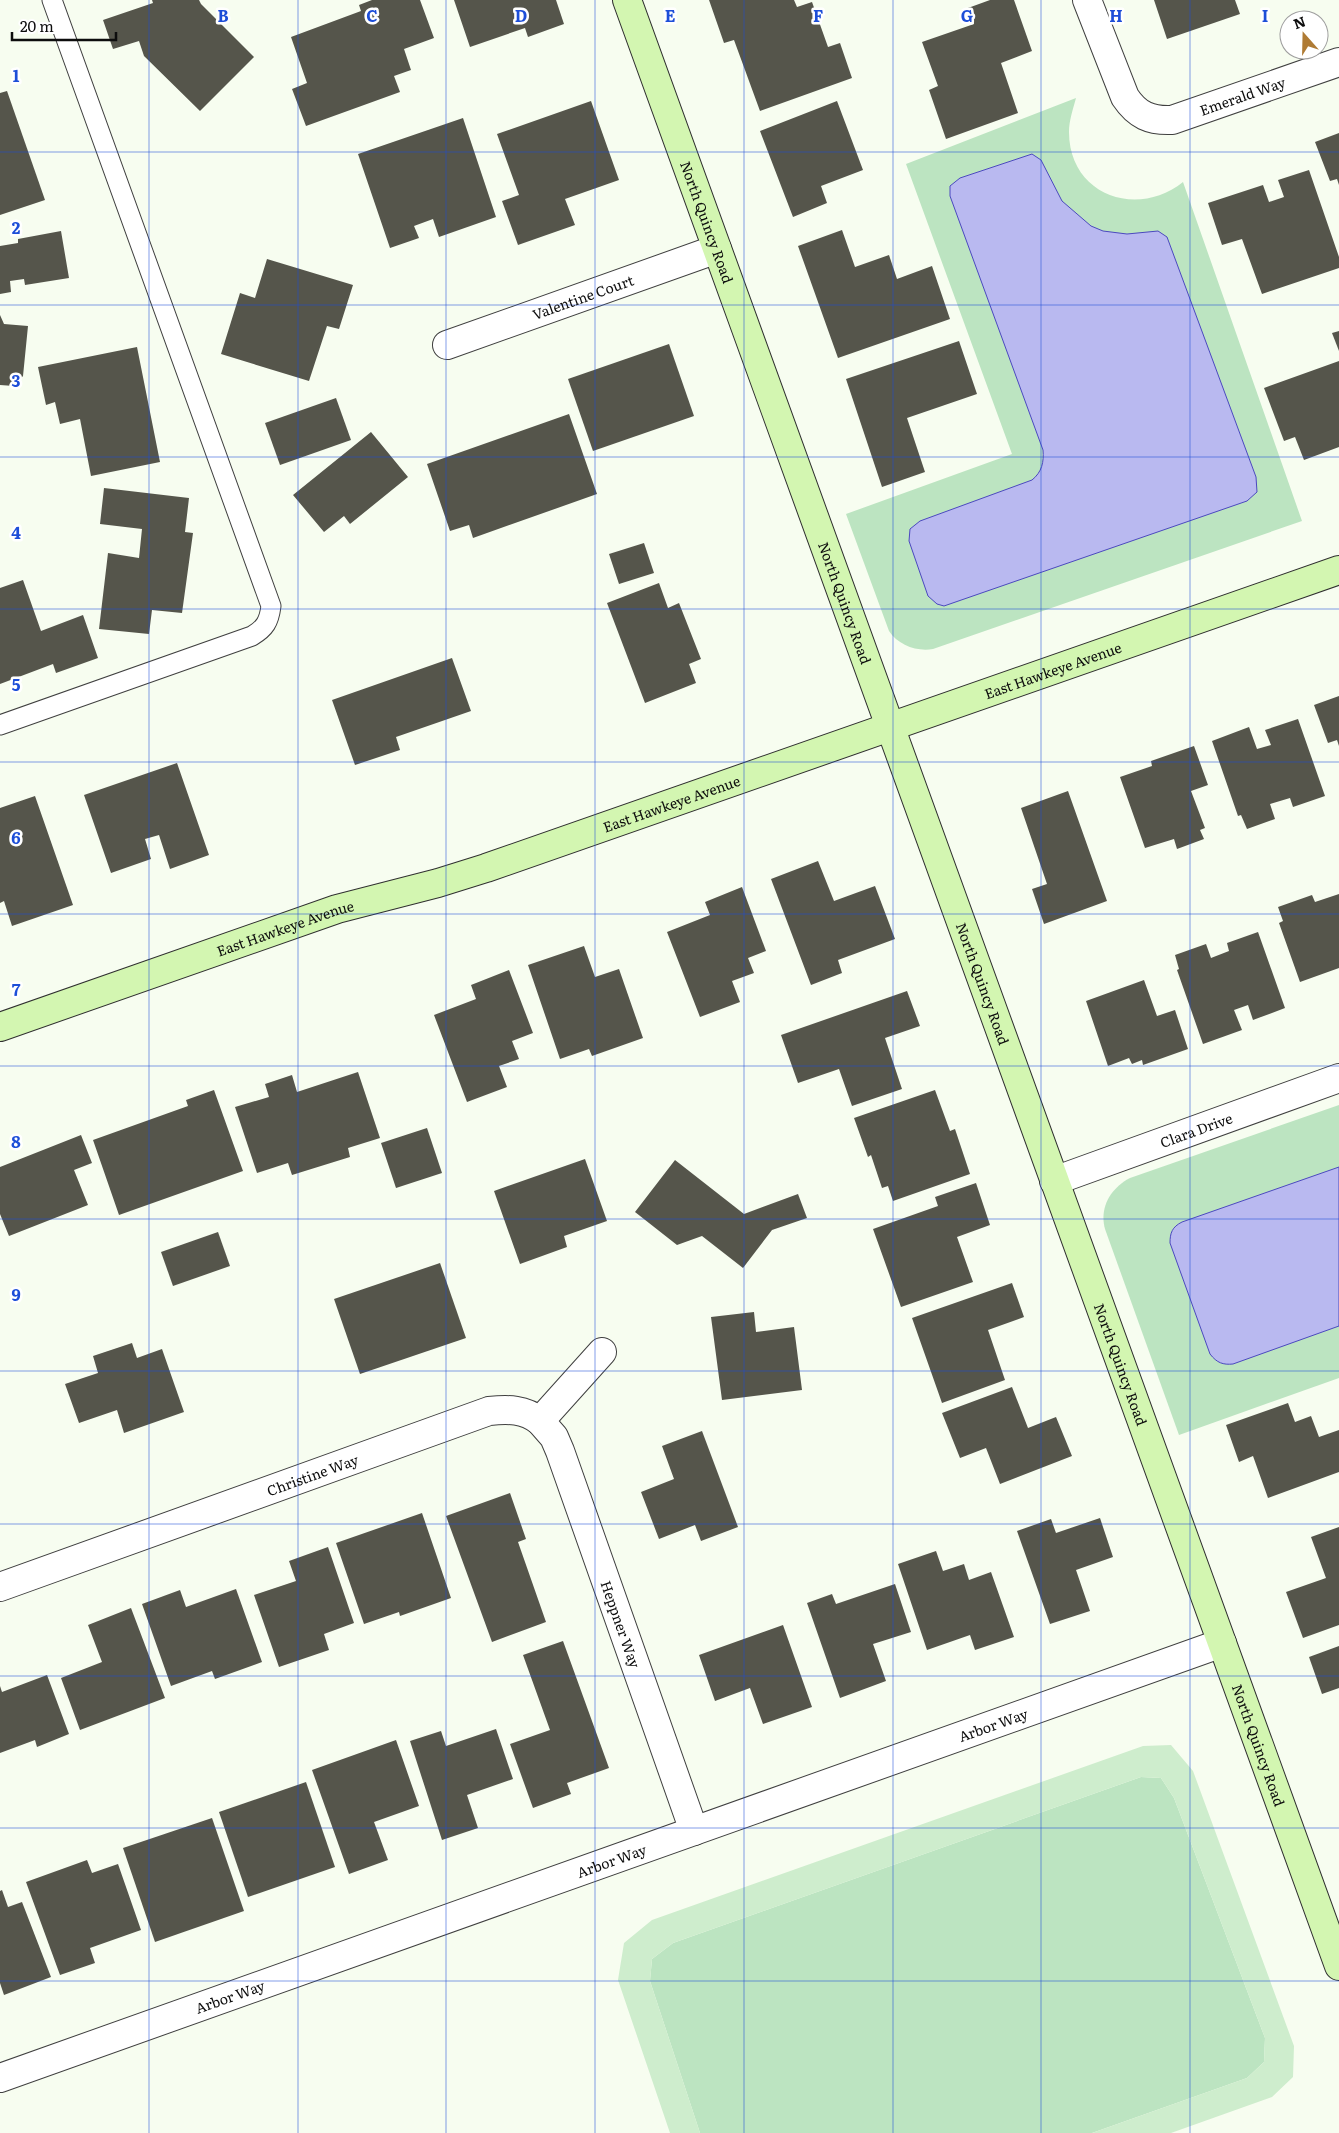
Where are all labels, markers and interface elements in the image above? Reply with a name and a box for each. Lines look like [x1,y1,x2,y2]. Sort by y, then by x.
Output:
text: B [217,3,229,27]
text: C [366,3,378,27]
text: D [515,3,527,27]
text: E [665,3,676,27]
text: F [813,3,823,27]
text: G [961,3,973,27]
text: H [1109,3,1123,27]
text: I [1262,3,1268,27]
scale bar [12,10,116,42]
north arrow [1279,10,1329,60]
text: N [1290,10,1308,33]
text: 20 m [20,14,54,37]
text: 1 [13,63,20,87]
street label: Emerald Way [1197,71,1289,120]
street label: North Quincy Road [676,158,739,286]
text: 2 [12,215,21,239]
street label: Valentine Court [529,269,636,324]
text: 3 [12,368,21,392]
text: 4 [11,520,21,544]
street label: North Quincy Road [814,539,877,667]
street label: East Hawkeye Avenue [981,637,1124,703]
text: 5 [12,672,21,696]
street label: East Hawkeye Avenue [600,770,743,836]
text: 6 [11,825,21,849]
street label: East Hawkeye Avenue [214,895,356,960]
street label: North Quincy Road [952,920,1015,1048]
text: 7 [12,977,21,1001]
street label: Clara Drive [1157,1107,1235,1152]
text: 8 [11,1129,21,1153]
text: 9 [11,1282,21,1306]
street label: North Quincy Road [1090,1300,1153,1429]
street label: Christine Way [264,1449,362,1500]
street label: Heppner Way [596,1578,646,1671]
street label: North Quincy Road [1228,1681,1290,1809]
street label: Arbor Way [956,1703,1031,1746]
street label: Arbor Way [574,1838,650,1882]
street label: Arbor Way [192,1974,268,2018]

